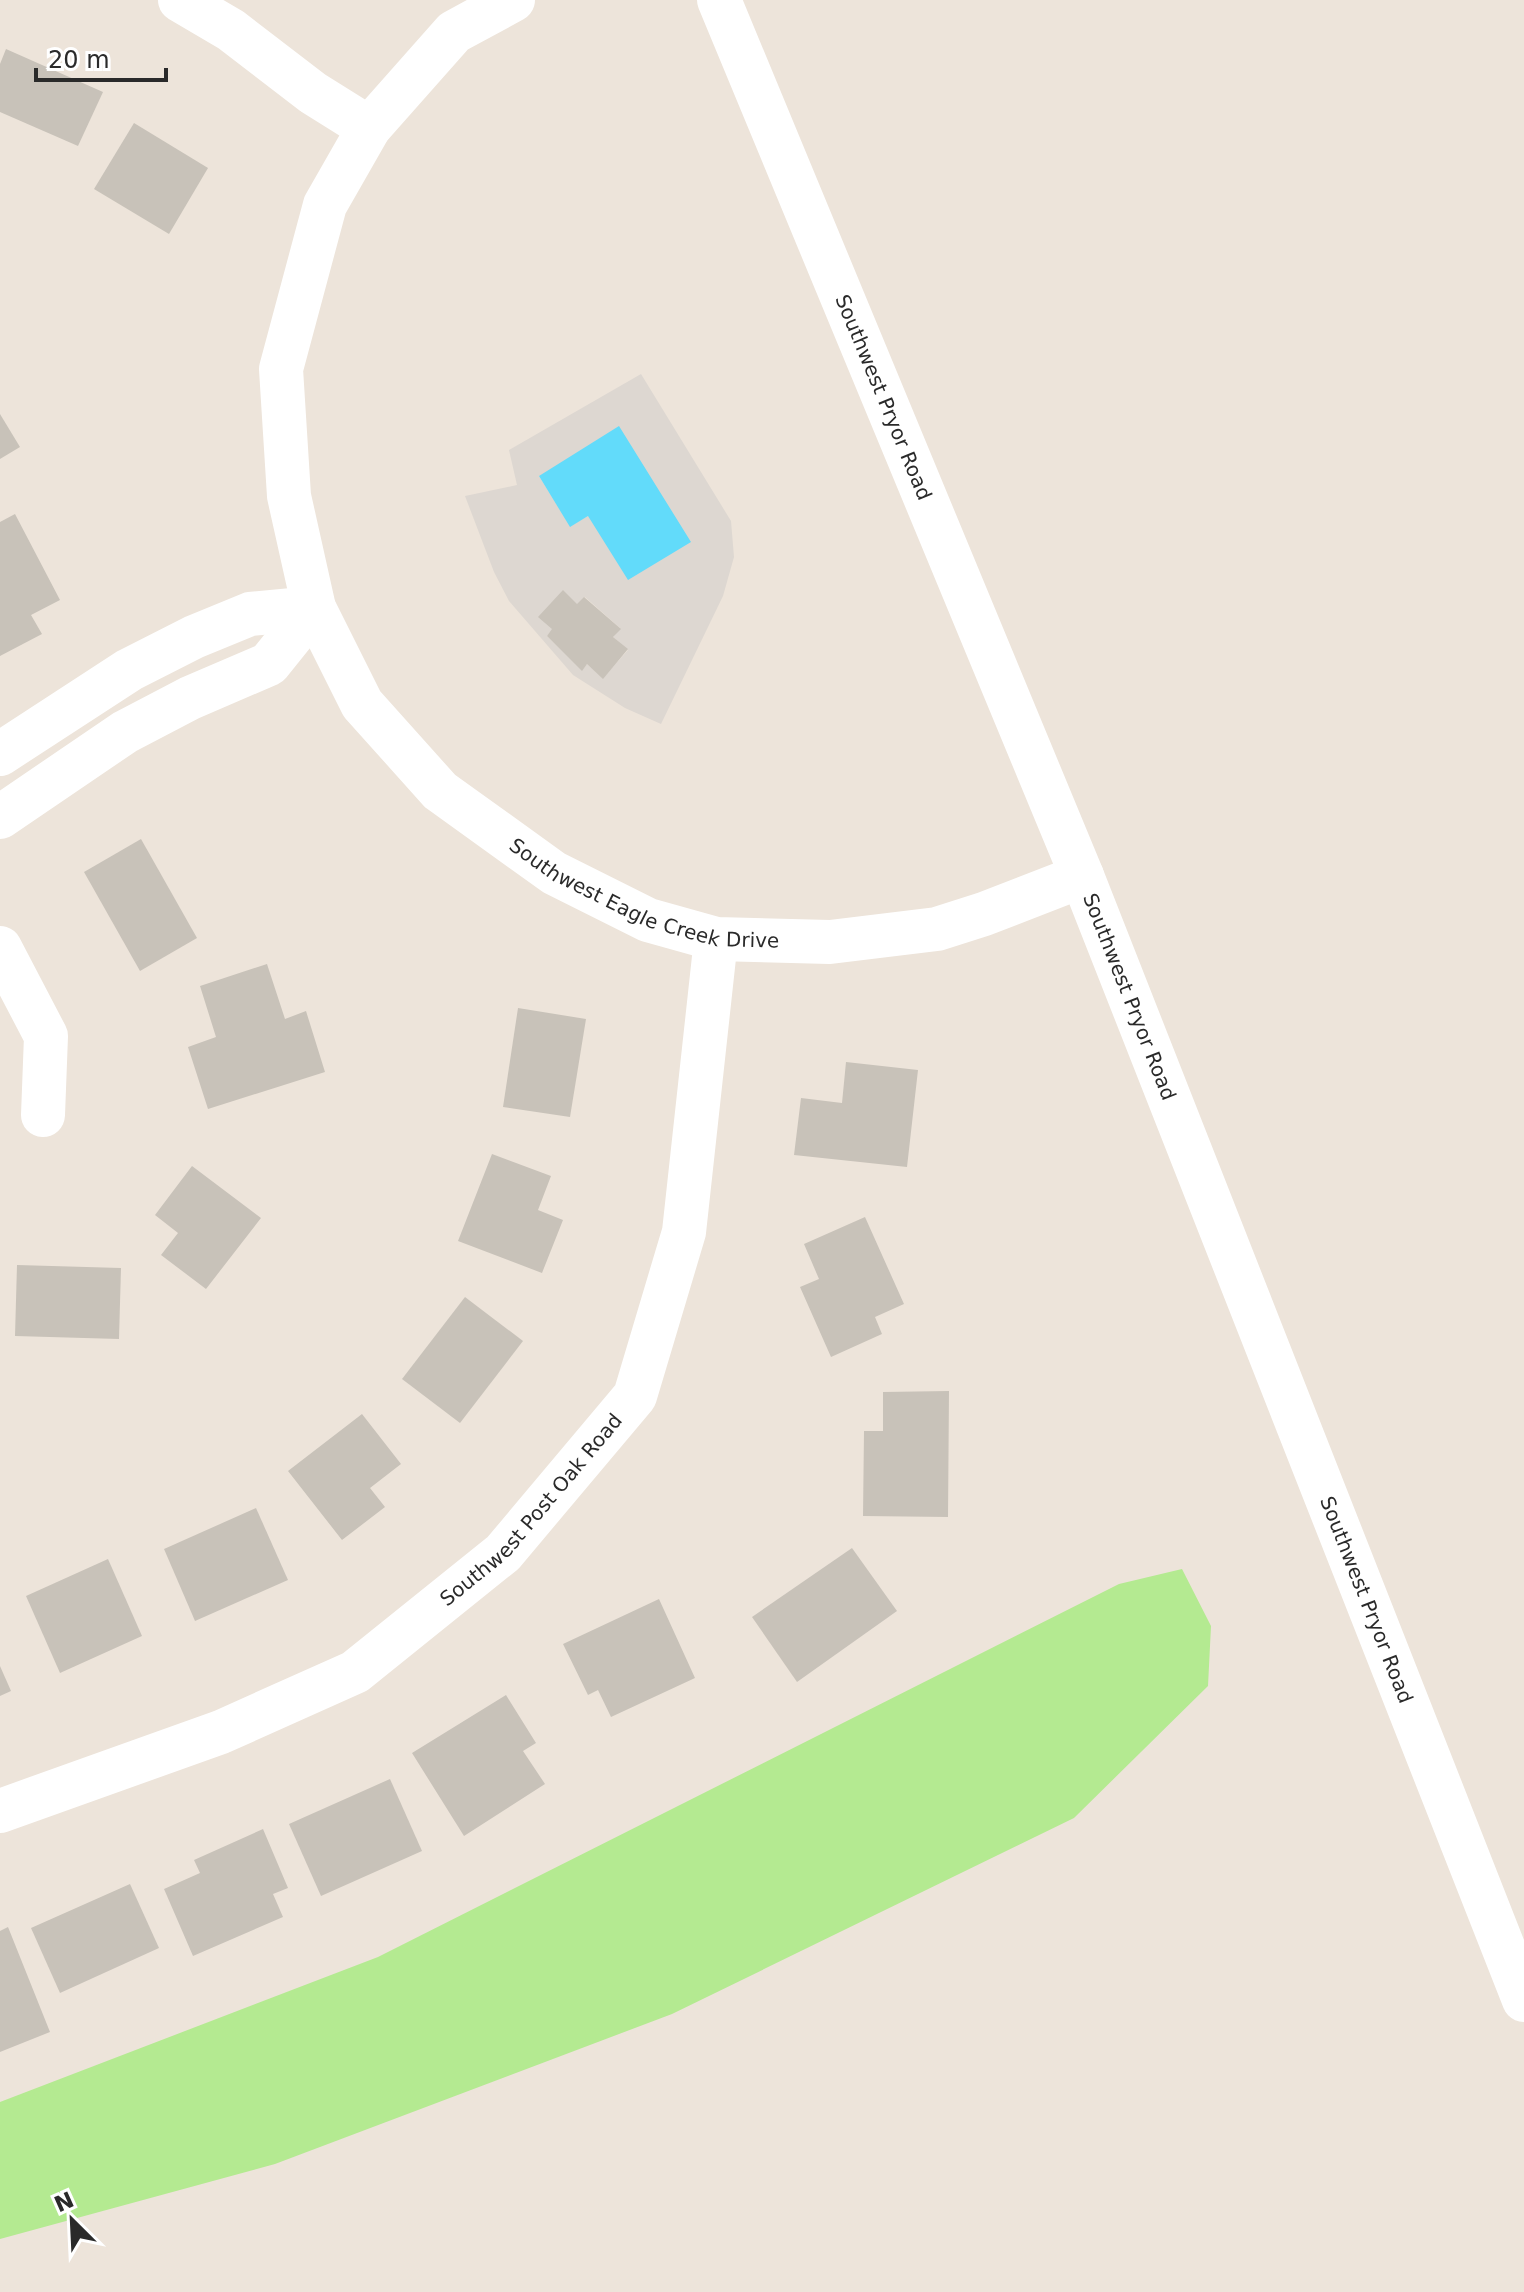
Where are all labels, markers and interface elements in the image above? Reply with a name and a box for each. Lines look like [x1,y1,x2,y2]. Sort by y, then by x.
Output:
scale bar [36,32,166,82]
text: 20 m [48,46,110,74]
street label: Southwest Pryor Road [830,291,937,504]
street label: Southwest Eagle Creek Drive [505,833,780,953]
street label: Southwest Pryor Road [1078,890,1181,1104]
street label: Southwest Post Oak Road [435,1409,627,1611]
street label: Southwest Pryor Road [1315,1493,1418,1707]
north arrow [32,2180,112,2260]
text: N [51,2187,78,2217]

